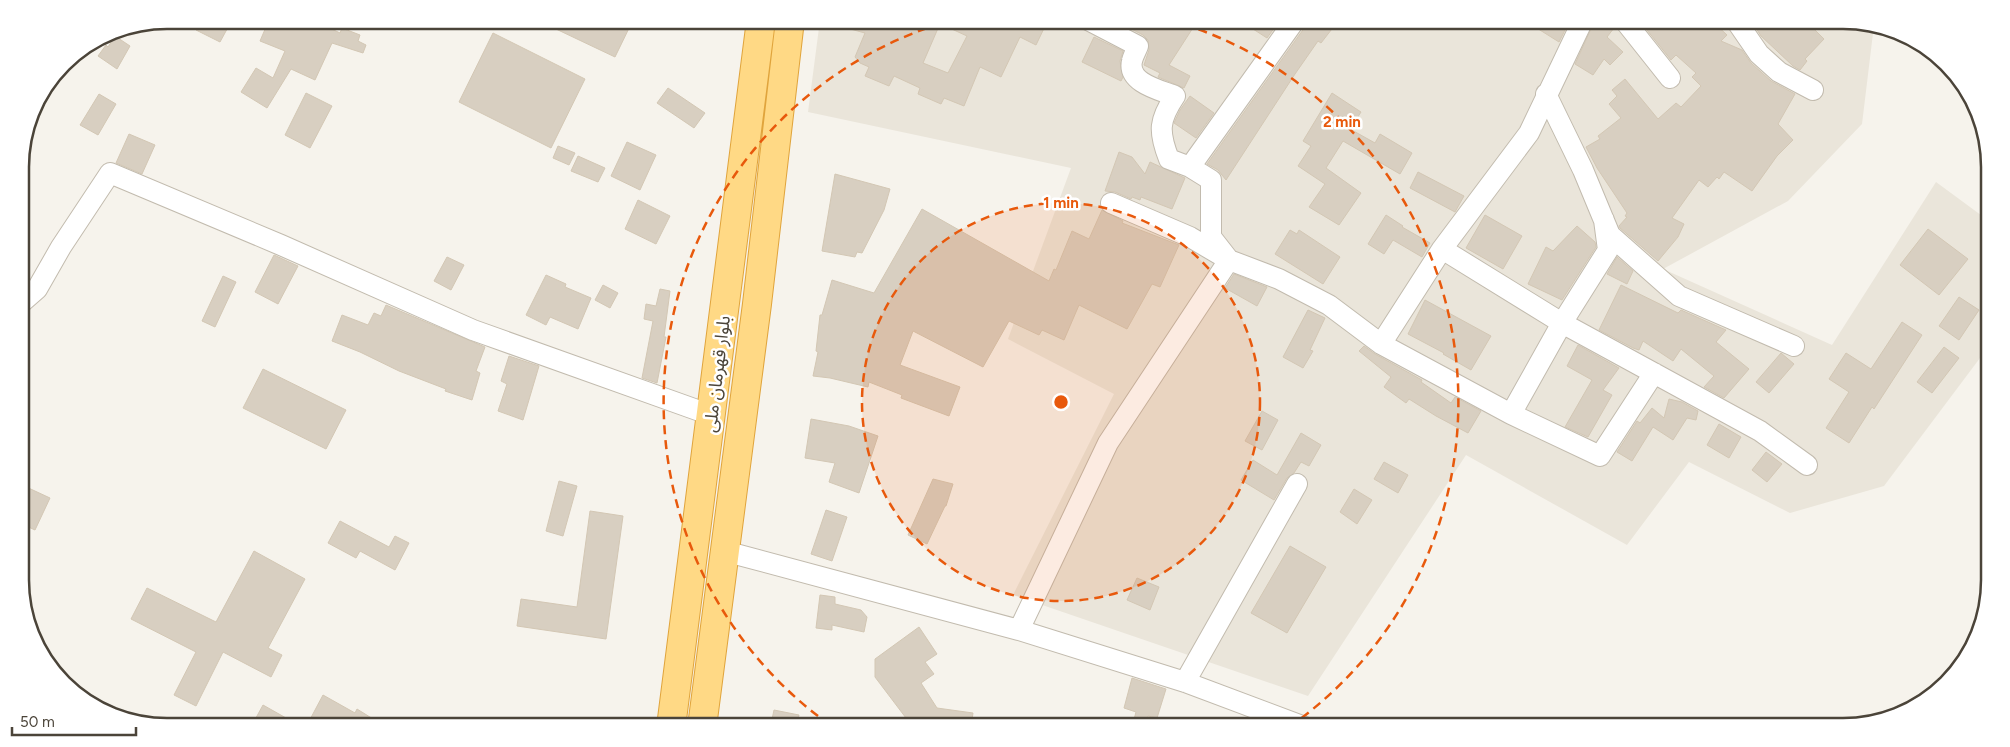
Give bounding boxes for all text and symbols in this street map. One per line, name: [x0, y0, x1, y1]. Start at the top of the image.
text: 2 min: [1323, 113, 1361, 131]
text: 1 min: [1043, 194, 1079, 212]
street label: بلوار قهرمان ملی: [699, 314, 735, 434]
centre of rings: [1052, 393, 1070, 411]
scale bar: [12, 704, 136, 736]
text: 50 m: [20, 713, 55, 731]

